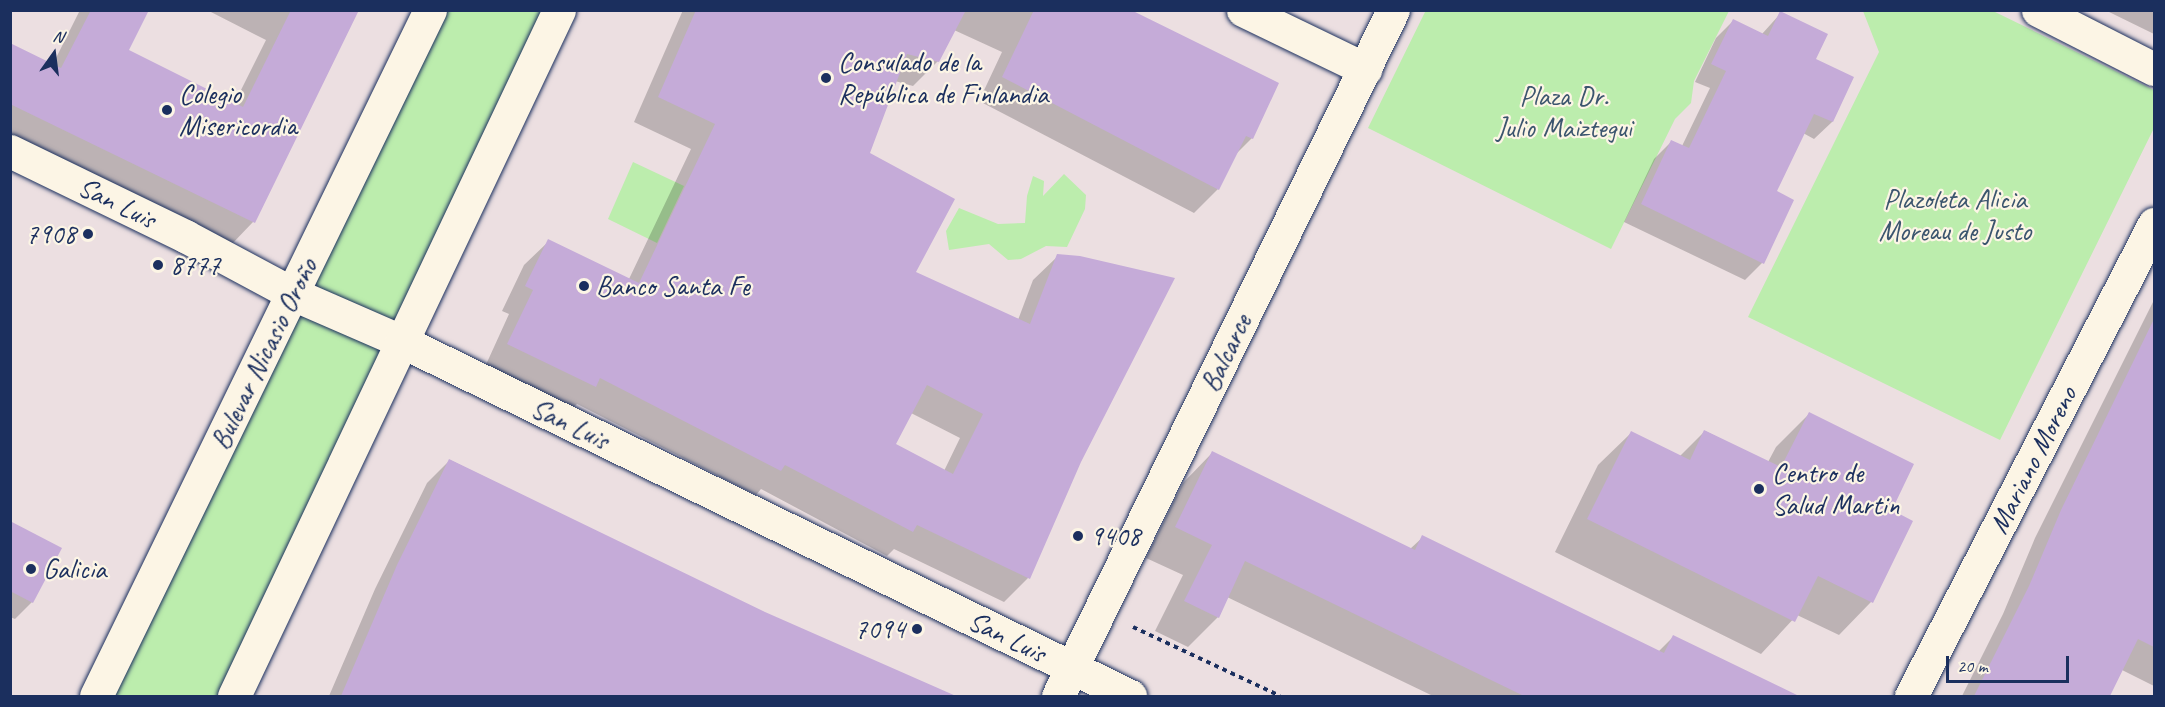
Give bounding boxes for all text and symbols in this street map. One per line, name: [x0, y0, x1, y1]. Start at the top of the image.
north arrow: [24, 24, 84, 84]
text: N: [51, 26, 66, 47]
place label: Consulado de la República de Finlandia: [838, 45, 1048, 111]
marker: Consulado de la República de Finlandia: [819, 71, 833, 85]
place label: Colegio Misericordia: [179, 77, 297, 143]
park label: Plaza Dr. Julio Maiztegui: [1496, 79, 1632, 145]
marker: Colegio Misericordia: [160, 103, 174, 117]
street label: San Luis: [73, 170, 161, 236]
park label: Plazoleta Alicia Moreau de Justo: [1879, 182, 2031, 248]
place label: 7908: [26, 217, 76, 251]
marker: 7908: [81, 227, 95, 241]
place label: 8777: [170, 248, 220, 282]
street label: Bulevar Nicasio Oroño: [203, 253, 325, 455]
marker: 8777: [151, 258, 165, 272]
place label: Banco Santa Fe: [596, 269, 749, 303]
marker: Banco Santa Fe: [577, 279, 591, 293]
street label: Balcarce: [1193, 309, 1259, 397]
street label: Mariano Moreno: [1982, 381, 2084, 539]
street label: San Luis: [526, 391, 614, 457]
place label: Centro de Salud Martin: [1772, 456, 1900, 522]
marker: Centro de Salud Martin: [1750, 480, 1768, 498]
place label: 9408: [1090, 519, 1140, 553]
marker: 9408: [1071, 529, 1085, 543]
place label: Galicia: [43, 552, 106, 586]
marker: Galicia: [24, 562, 38, 576]
street label: San Luis: [963, 604, 1051, 670]
place label: 7094: [855, 612, 905, 646]
marker: 7094: [910, 622, 924, 636]
scale bar: [1949, 644, 2072, 682]
text: 20 m: [1957, 655, 1988, 677]

